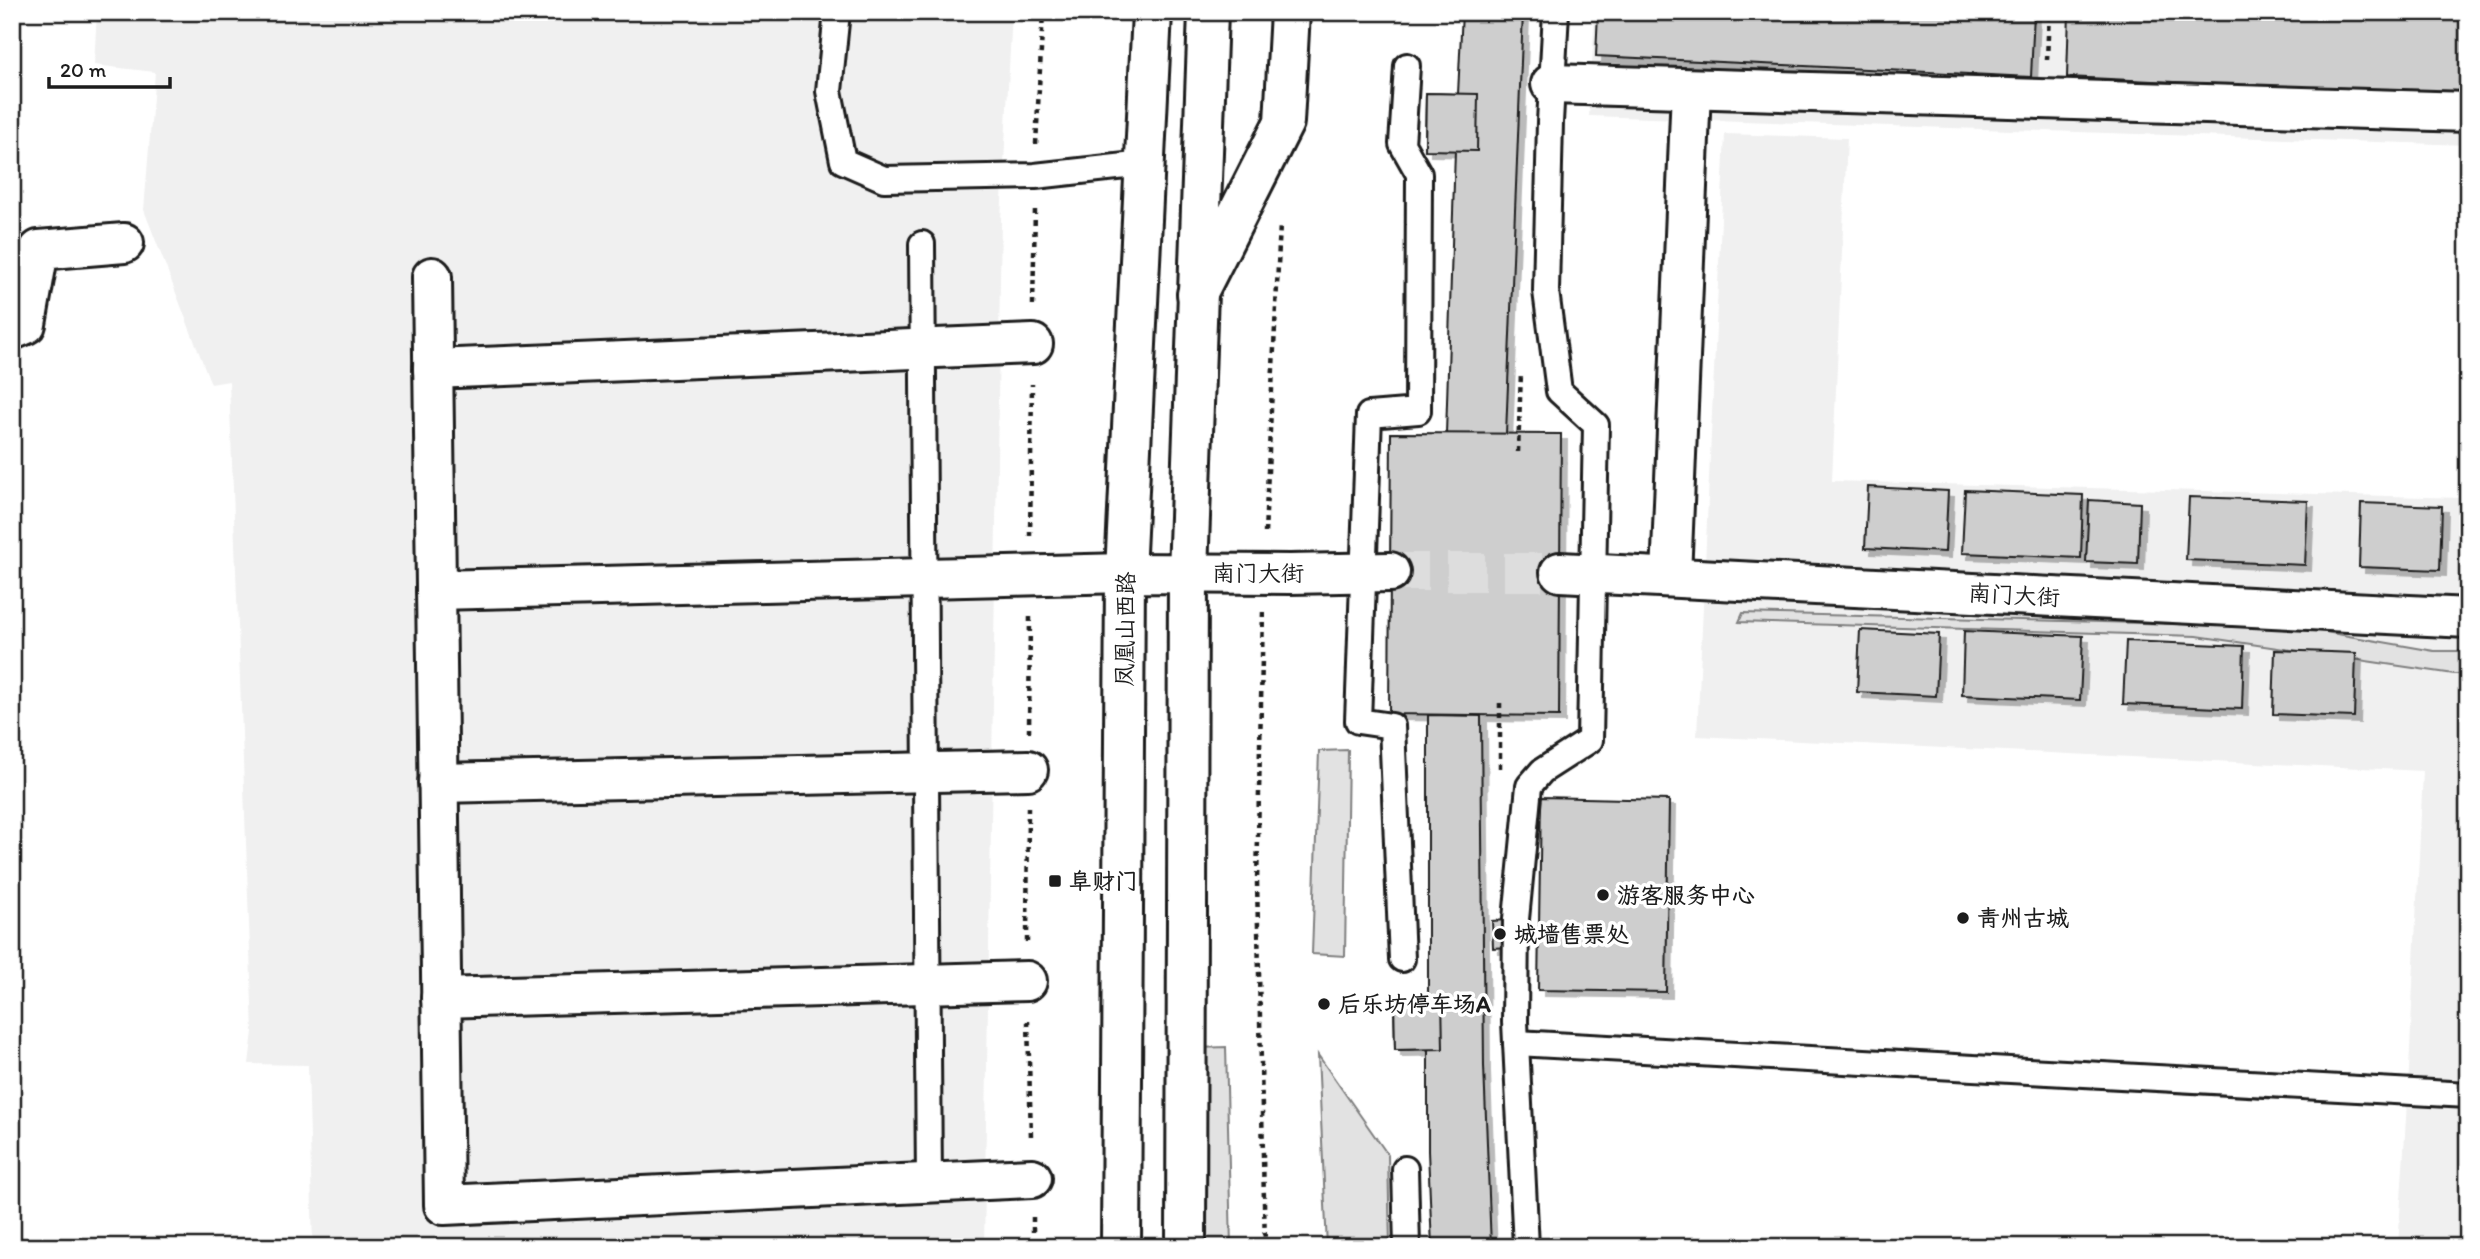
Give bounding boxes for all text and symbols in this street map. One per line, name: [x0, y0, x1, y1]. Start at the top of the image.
scale bar: [49, 46, 170, 90]
text: 20 m: [60, 57, 107, 82]
street label: 南门大街: [1212, 559, 1304, 587]
street label: 凤凰山西路: [1110, 571, 1140, 687]
street label: 南门大街: [1967, 579, 2061, 611]
place label: 阜财门: [1069, 867, 1138, 895]
marker: 阜财门: [1047, 873, 1063, 889]
place label: 游客服务中心: [1617, 881, 1755, 909]
marker: 游客服务中心: [1595, 887, 1611, 903]
place label: 青州古城: [1977, 904, 2069, 932]
marker: 青州古城: [1955, 910, 1971, 926]
place label: 城墙售票处: [1514, 920, 1629, 948]
marker: 城墙售票处: [1492, 926, 1508, 942]
place label: 后乐坊停车场A: [1338, 990, 1491, 1018]
marker: 后乐坊停车场A: [1316, 996, 1332, 1012]

